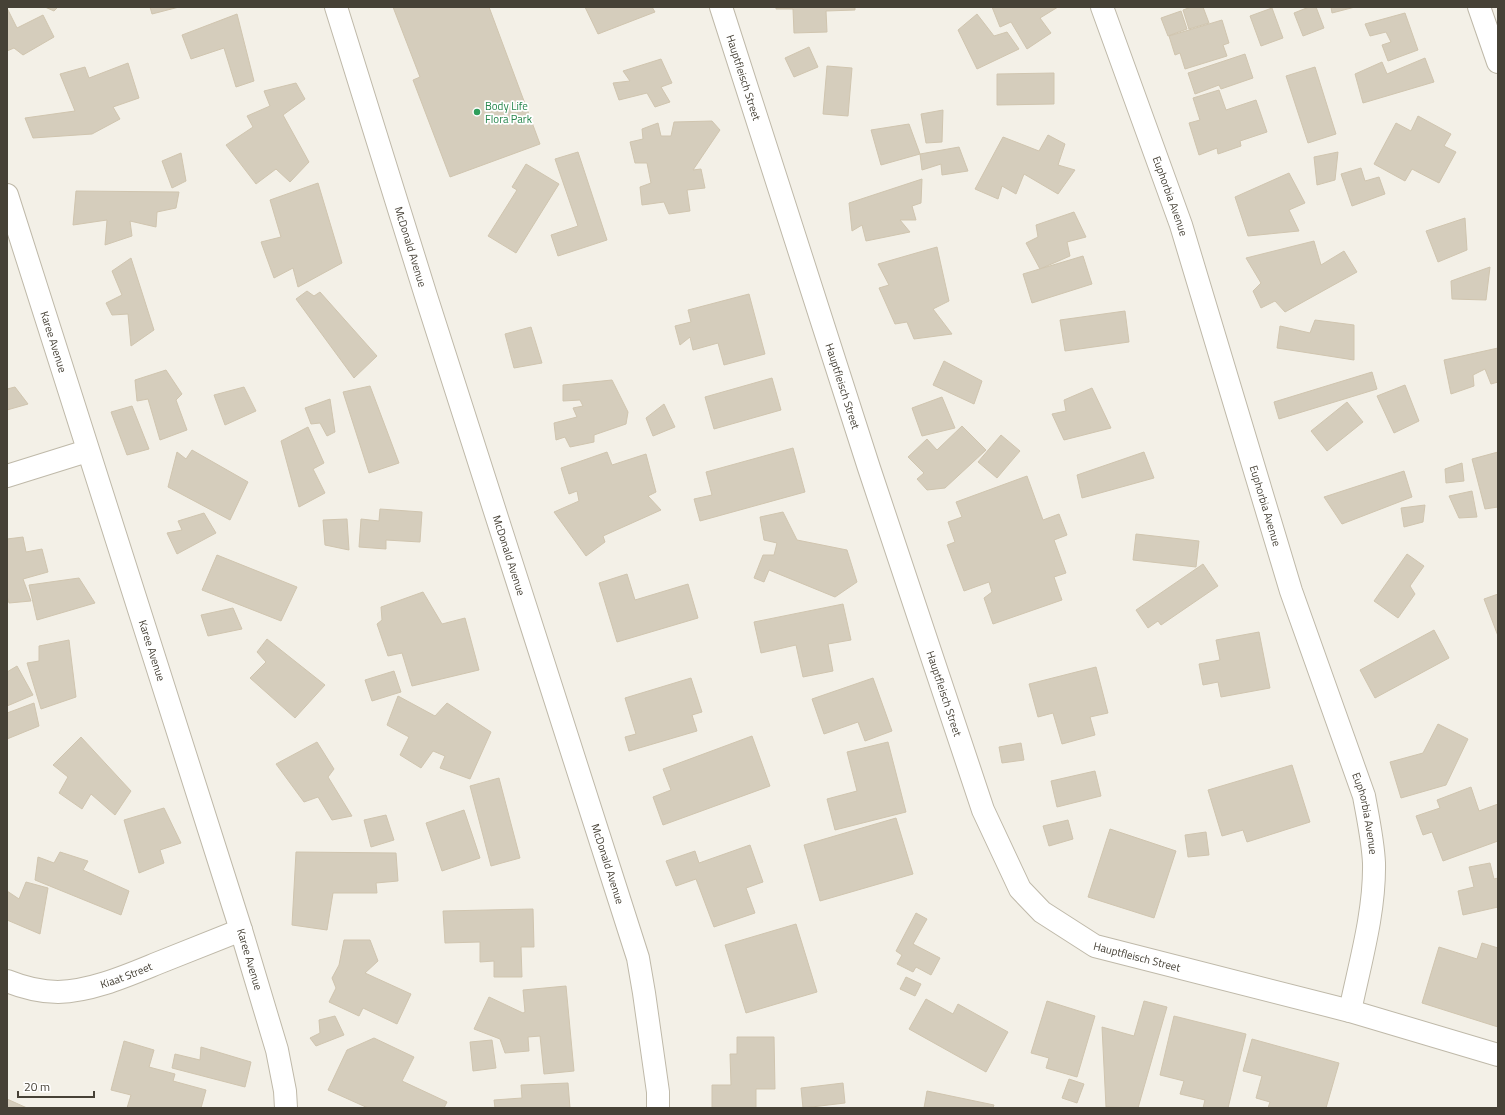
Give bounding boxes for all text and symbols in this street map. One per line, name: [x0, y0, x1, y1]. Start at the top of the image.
street label: Hauptfleisch Street: [722, 32, 765, 123]
place label: Body Life Flora Park: [485, 98, 533, 127]
marker: Body Life Flora Park: [472, 107, 482, 117]
street label: Euphorbia Avenue: [1149, 154, 1192, 238]
street label: McDonald Avenue: [391, 204, 431, 289]
street label: Karee Avenue: [36, 309, 71, 375]
street label: Hauptfleisch Street: [821, 341, 864, 431]
street label: Euphorbia Avenue: [1246, 463, 1285, 549]
street label: McDonald Avenue: [489, 513, 530, 598]
street label: Karee Avenue: [135, 618, 169, 684]
street label: Hauptfleisch Street: [922, 649, 966, 739]
street label: Euphorbia Avenue: [1348, 770, 1381, 856]
street label: McDonald Avenue: [587, 822, 628, 907]
street label: Karee Avenue: [233, 927, 267, 992]
street label: Hauptfleisch Street: [1092, 938, 1182, 976]
street label: Kiaat Street: [98, 958, 155, 992]
scale bar: [18, 1073, 94, 1099]
text: 20 m: [24, 1077, 50, 1096]

